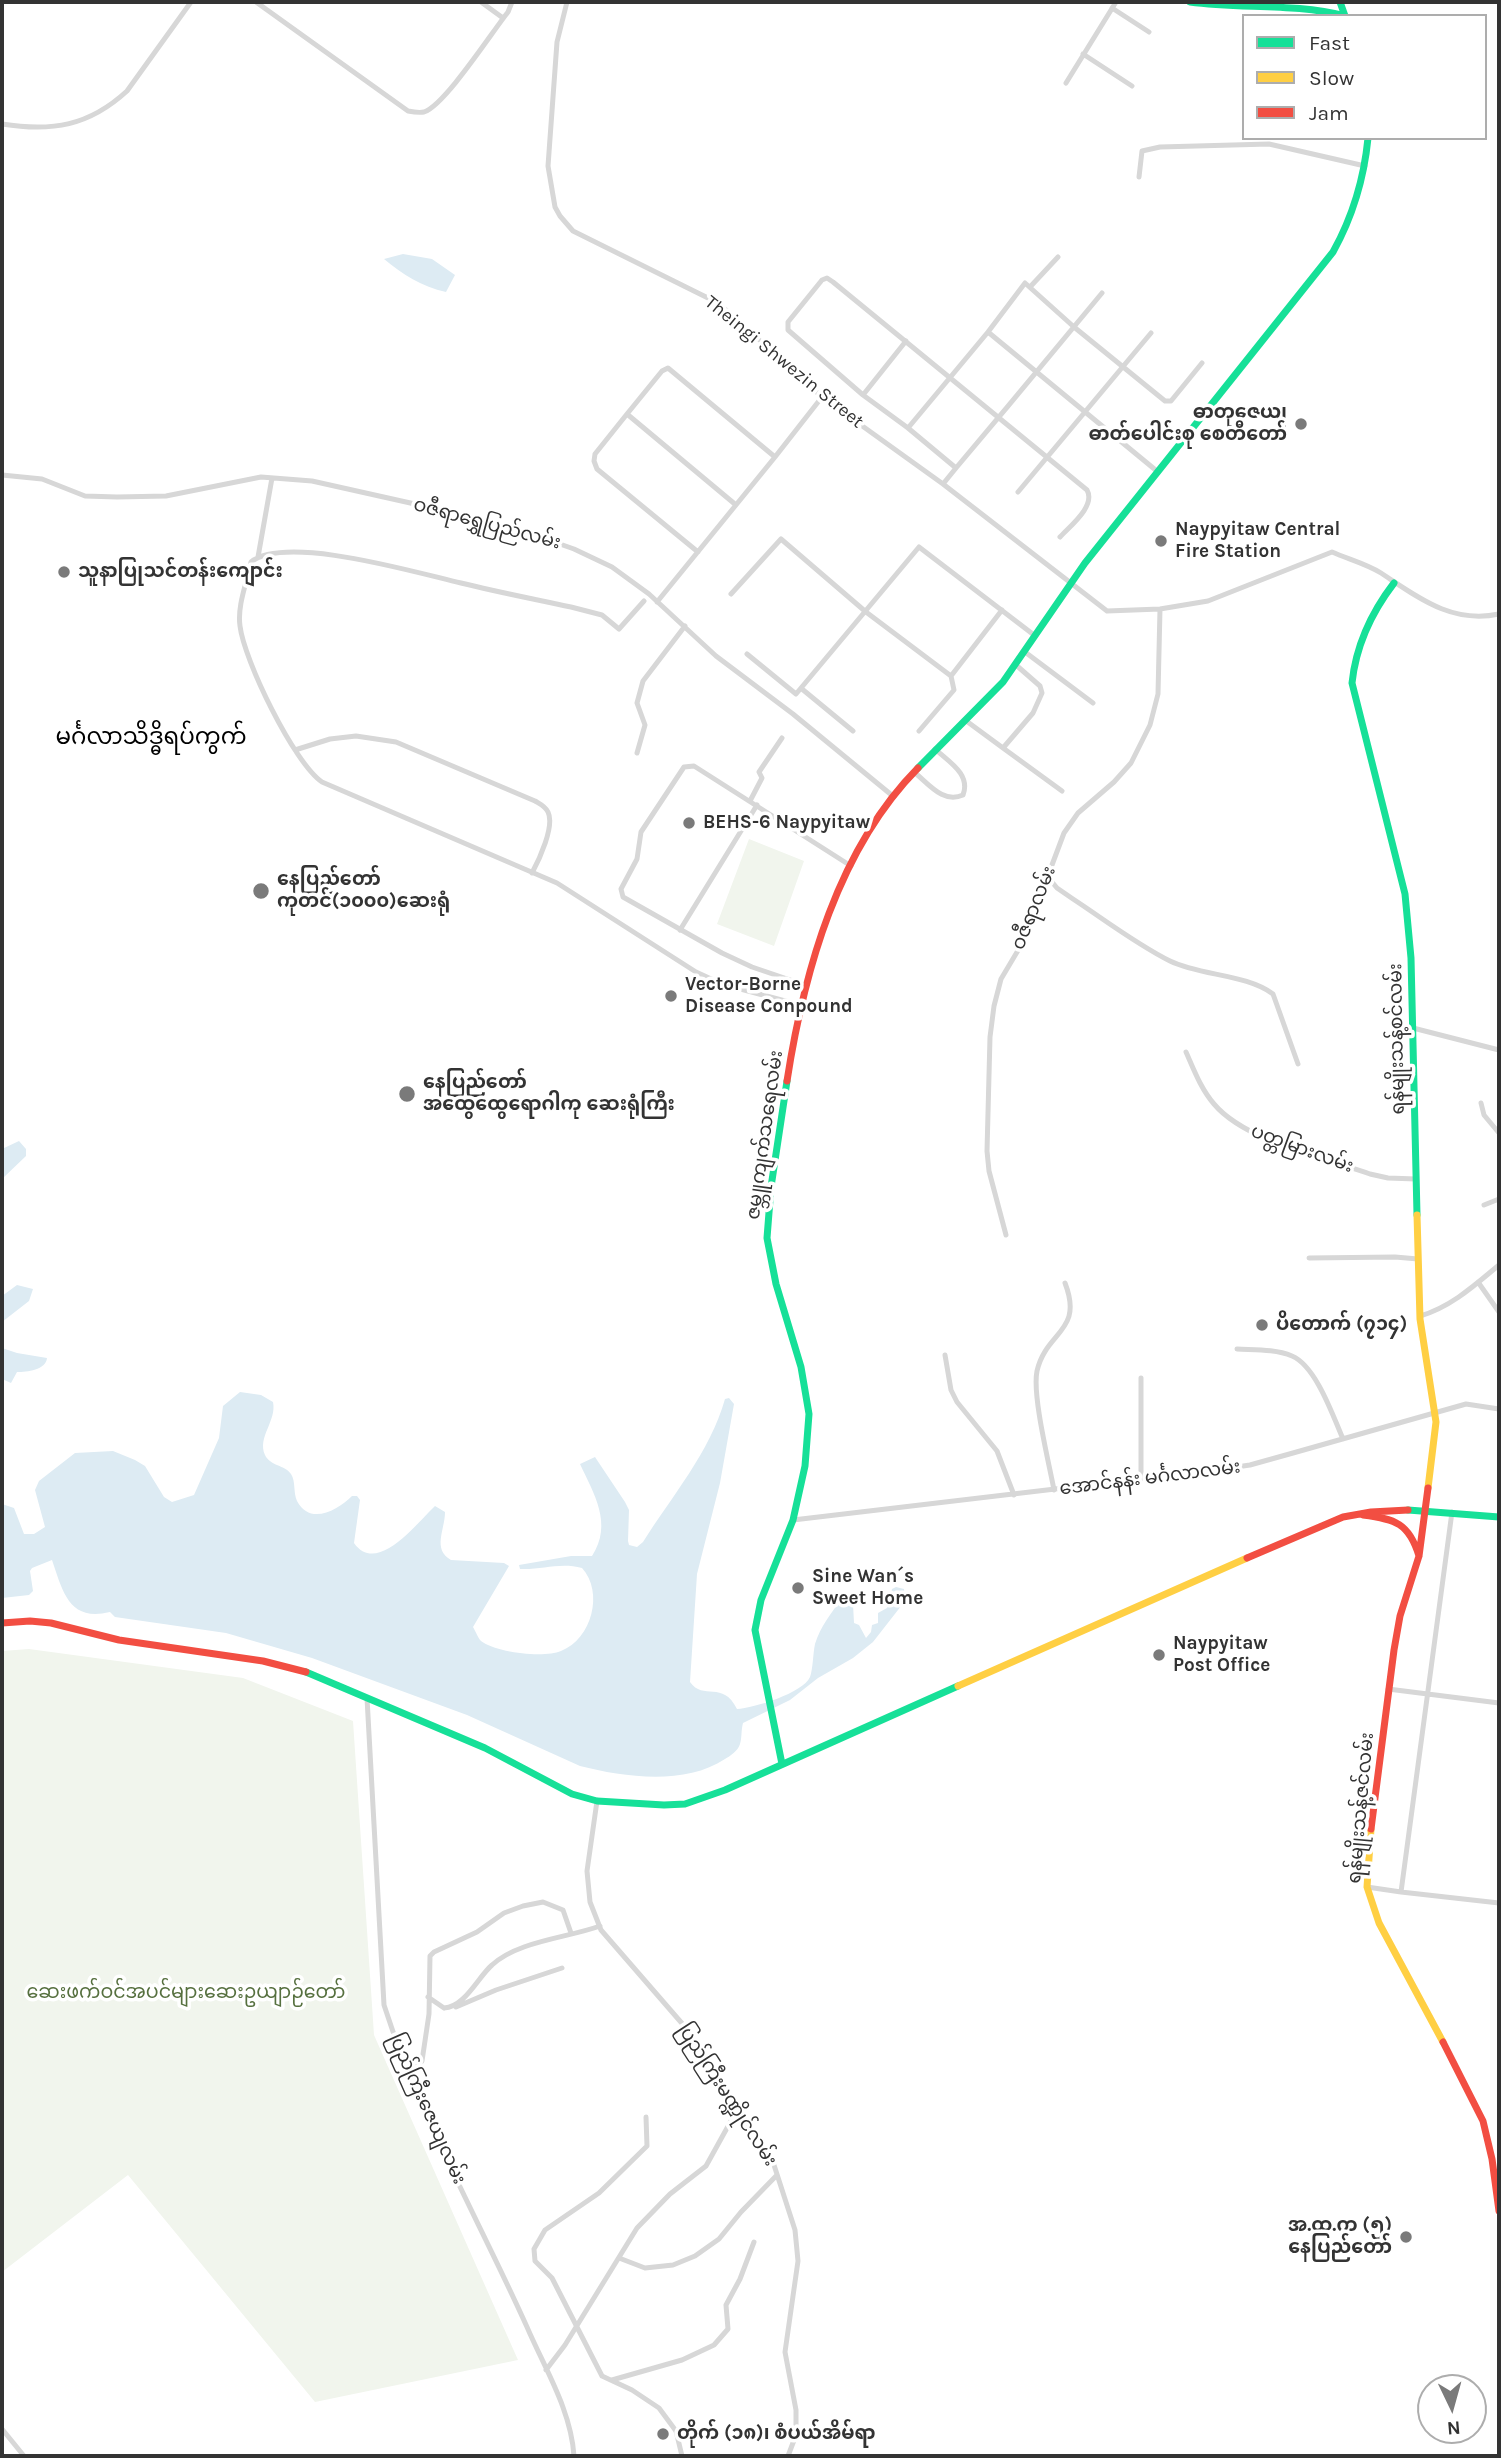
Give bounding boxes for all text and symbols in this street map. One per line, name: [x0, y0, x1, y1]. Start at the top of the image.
legend: [1242, 14, 1487, 140]
text: Fast: [1309, 31, 1350, 55]
text: Slow: [1309, 66, 1354, 90]
text: Jam: [1309, 101, 1349, 125]
street label: Theingi Shwezin Street: [700, 291, 868, 433]
place label: ဓာတုဇေယျ ဓာတ်ပေါင်းစု စေတီတော်: [1089, 402, 1287, 446]
marker: ဓာတုဇေယျ ဓာတ်ပေါင်းစု စေတီတော်: [1293, 416, 1309, 432]
street label: ဝဇီရာရွှေပြည်လမ်း: [411, 493, 563, 555]
place label: Naypyitaw Central Fire Station: [1175, 519, 1340, 563]
marker: Naypyitaw Central Fire Station: [1153, 533, 1169, 549]
place label: သူနာပြုသင်တန်းကျောင်း: [78, 561, 283, 583]
marker: သူနာပြုသင်တန်းကျောင်း: [56, 564, 72, 580]
district label: မင်္ဂလာသိဒ္ဓိရပ်ကွက်: [55, 723, 247, 751]
place label: BEHS-6 Naypyitaw: [703, 812, 870, 834]
marker: BEHS-6 Naypyitaw: [681, 815, 697, 831]
street label: ဝဇီရာလမ်း: [1007, 863, 1061, 953]
place label: နေပြည်တော် ကုတင်(၁၀၀၀)ဆေးရုံ: [277, 869, 450, 913]
marker: နေပြည်တော် ကုတင်(၁၀၀၀)ဆေးရုံ: [251, 881, 271, 901]
street label: ရန်မျိုးသန့်စင်လမ်း: [1384, 963, 1410, 1115]
place label: Vector-Borne Disease Conpound: [685, 974, 853, 1018]
marker: Vector-Borne Disease Conpound: [663, 988, 679, 1004]
street label: ဇမ္ဘူကျက်သရေလမ်း: [742, 1049, 788, 1221]
place label: နေပြည်တော် အထွေထွေရောဂါကု ဆေးရုံကြီး: [423, 1072, 675, 1116]
marker: နေပြည်တော် အထွေထွေရောဂါကု ဆေးရုံကြီး: [397, 1084, 417, 1104]
street label: ပတ္တမြားလမ်း: [1248, 1120, 1356, 1178]
place label: ပိတောက် (၇၁၄): [1276, 1314, 1407, 1336]
marker: ပိတောက် (၇၁၄): [1254, 1317, 1270, 1333]
street label: အောင်နန်း မင်္ဂလာလမ်း: [1058, 1456, 1242, 1500]
place label: Sine Wan´s Sweet Home: [812, 1566, 923, 1610]
marker: Sine Wan´s Sweet Home: [790, 1580, 806, 1596]
place label: Naypyitaw Post Office: [1173, 1633, 1270, 1677]
marker: Naypyitaw Post Office: [1151, 1647, 1167, 1663]
street label: ရန်မျိုးသန့်ဇင်လမ်း: [1343, 1732, 1379, 1884]
park label: ဆေးဖက်ဝင်အပင်များဆေးဥယျာဉ်တော်: [26, 1982, 346, 2004]
street label: ပြည်ကြီးမဏ္ဍိုင်လမ်း: [672, 2019, 782, 2171]
street label: ပြည်ကြီးဇေယျလမ်း: [384, 2030, 470, 2188]
place label: အ.ထ.က (၅) နေပြည်တော်: [1288, 2215, 1392, 2259]
marker: အ.ထ.က (၅) နေပြည်တော်: [1398, 2229, 1414, 2245]
north arrow: [1417, 2374, 1487, 2444]
text: N: [1446, 2416, 1461, 2439]
place label: တိုက် (၁၈)၊ စံပယ်အိမ်ရာ: [677, 2423, 875, 2445]
marker: တိုက် (၁၈)၊ စံပယ်အိမ်ရာ: [655, 2426, 671, 2442]

